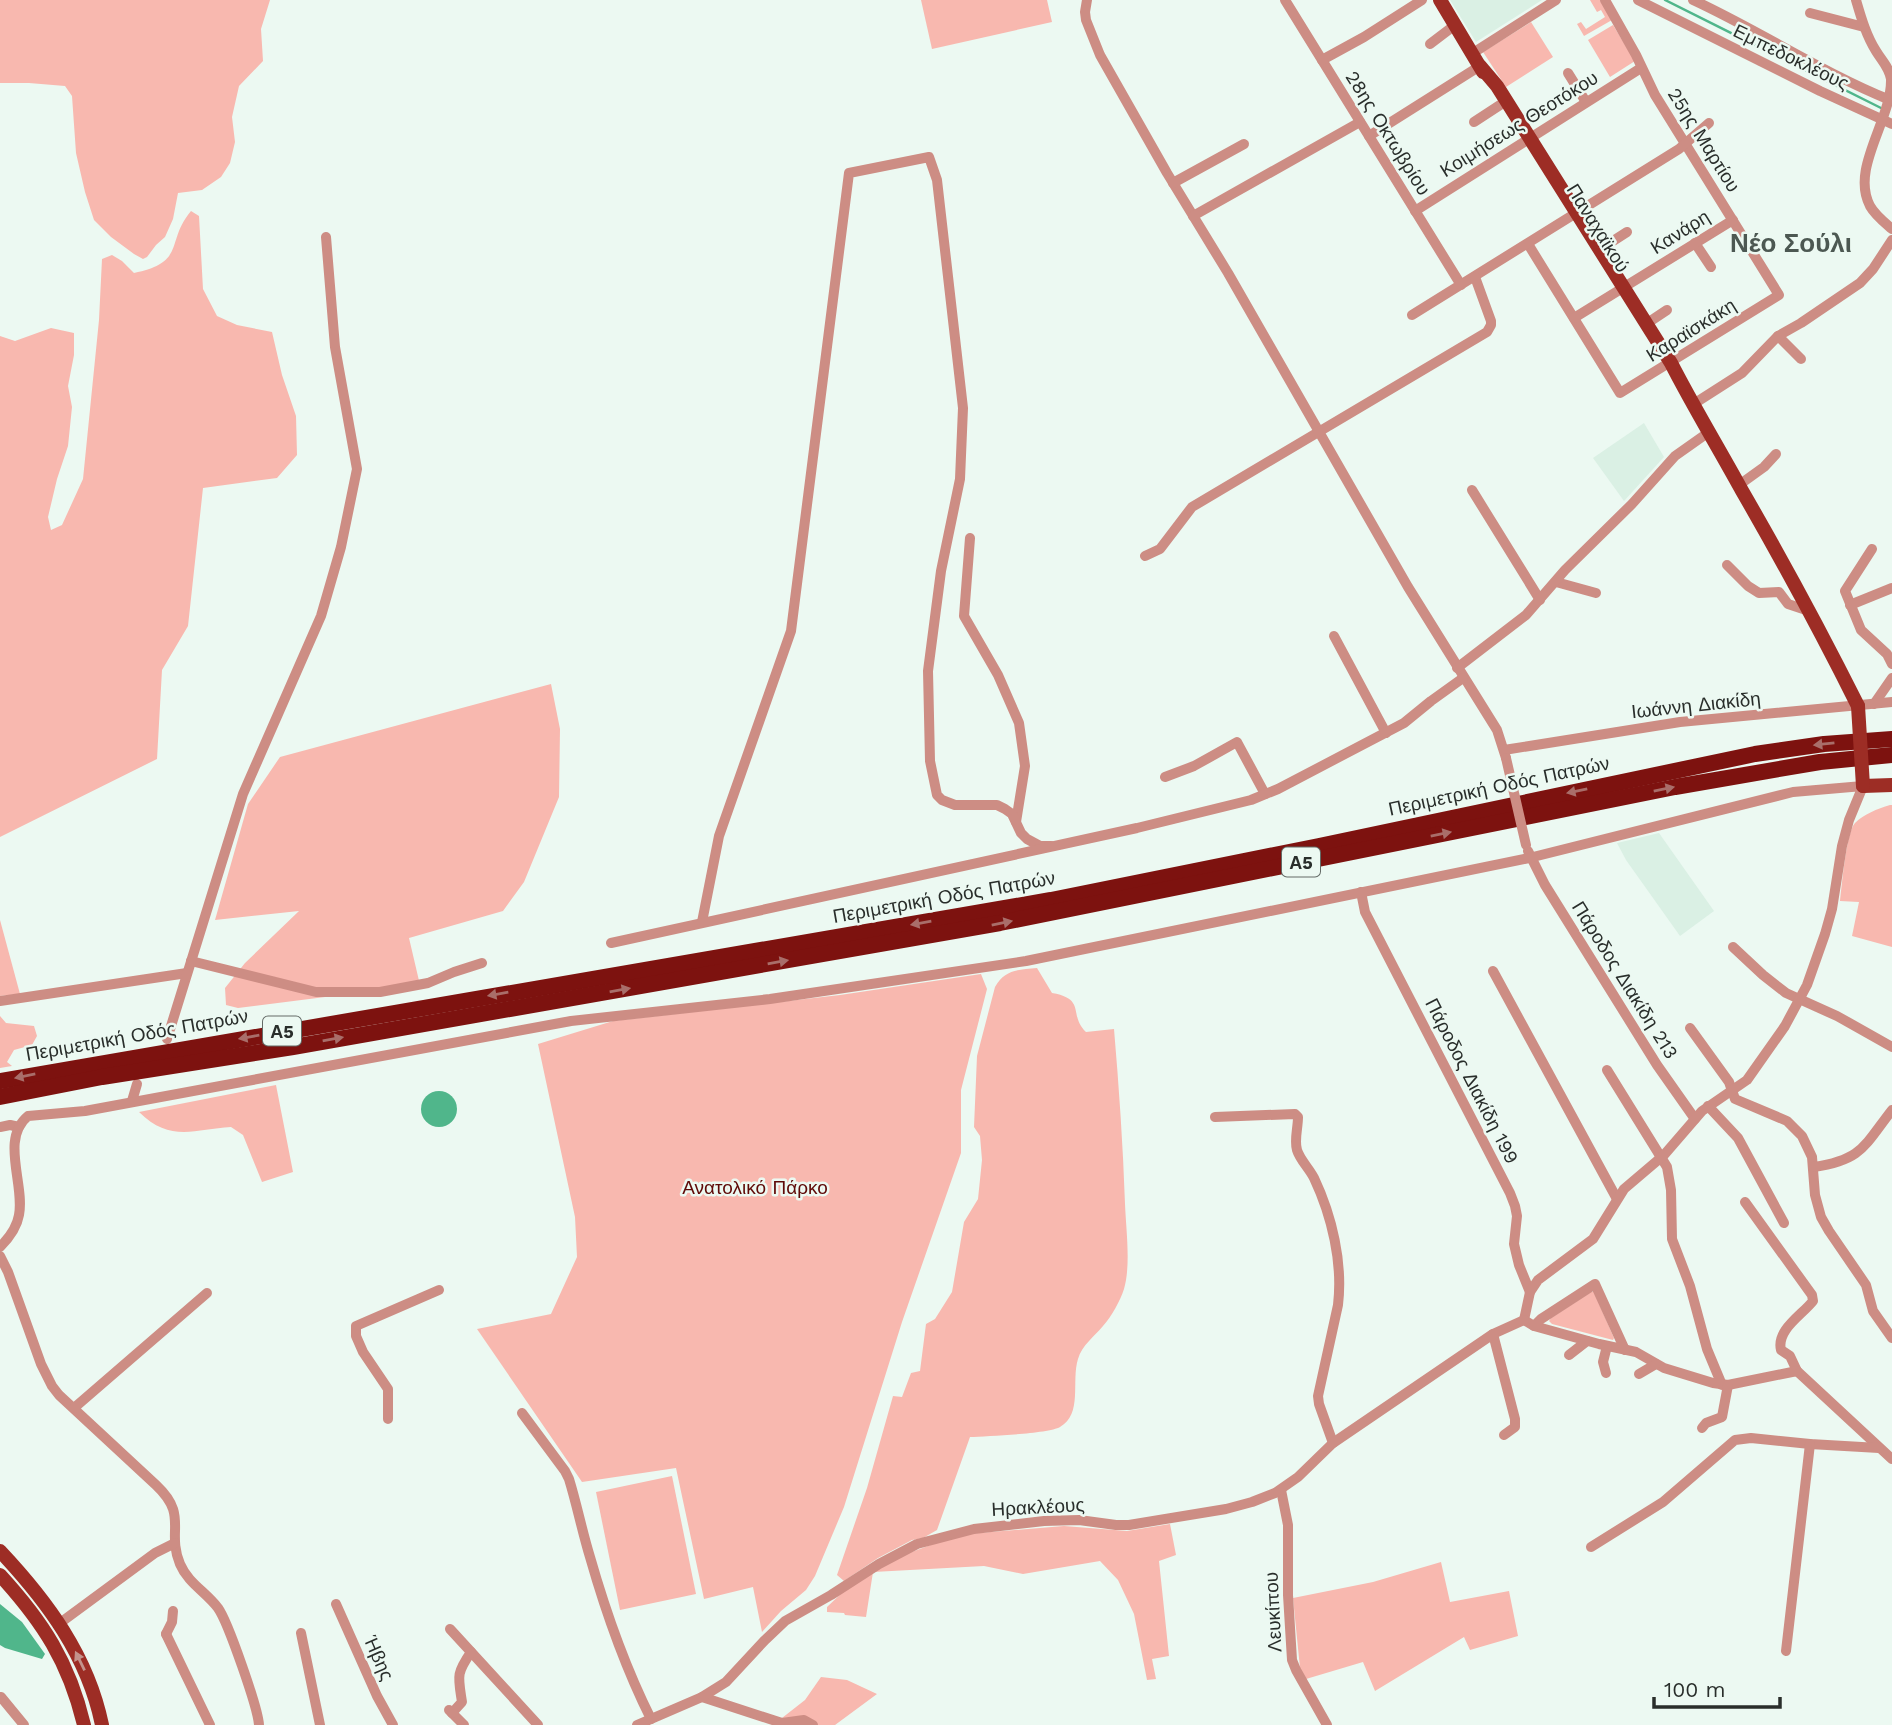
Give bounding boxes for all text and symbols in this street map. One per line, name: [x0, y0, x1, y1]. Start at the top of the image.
street label: Εμπεδοκλέους: [1729, 19, 1853, 95]
street label: Κοιμήσεως Θεοτόκου: [1436, 66, 1602, 182]
street label: 28ης Οκτωβρίου: [1341, 67, 1435, 199]
street label: 25ης Μαρτίου: [1663, 84, 1745, 196]
street label: Παναχαϊκού: [1562, 179, 1634, 277]
street label: Κανάρη: [1646, 205, 1714, 259]
district label: Νέο Σούλι: [1730, 228, 1852, 258]
street label: Καραϊσκάκη: [1642, 293, 1740, 367]
street label: Ιωάννη Διακίδη: [1630, 687, 1762, 723]
one-way arrow: [1813, 739, 1835, 750]
street label: Περιμετρική Οδός Πατρών: [1386, 751, 1612, 821]
one-way arrow: [1653, 783, 1675, 794]
one-way arrow: [1566, 786, 1588, 797]
one-way arrow: [1430, 828, 1452, 839]
road number: Α5: [1282, 848, 1320, 876]
street label: Περιμετρική Οδός Πατρών: [831, 866, 1057, 928]
street label: Πάροδος Διακίδη 213: [1567, 897, 1683, 1063]
one-way arrow: [991, 917, 1013, 928]
one-way arrow: [910, 918, 932, 929]
one-way arrow: [767, 956, 789, 967]
one-way arrow: [609, 984, 631, 995]
one-way arrow: [487, 989, 509, 1000]
street label: Πάροδος Διακίδη 199: [1420, 994, 1524, 1168]
street label: Περιμετρική Οδός Πατρών: [24, 1004, 250, 1066]
road number: Α5: [263, 1016, 301, 1046]
one-way arrow: [238, 1032, 260, 1043]
one-way arrow: [322, 1034, 344, 1045]
one-way arrow: [14, 1071, 36, 1082]
park label: Ανατολικό Πάρκο: [682, 1176, 828, 1199]
street label: Ηρακλέους: [991, 1493, 1085, 1521]
street label: Λευκίπου: [1259, 1571, 1287, 1653]
street label: Ήβης: [359, 1631, 399, 1684]
one-way arrow: [74, 1651, 86, 1671]
scale bar: [1654, 1666, 1780, 1710]
text: 100 m: [1664, 1677, 1726, 1702]

